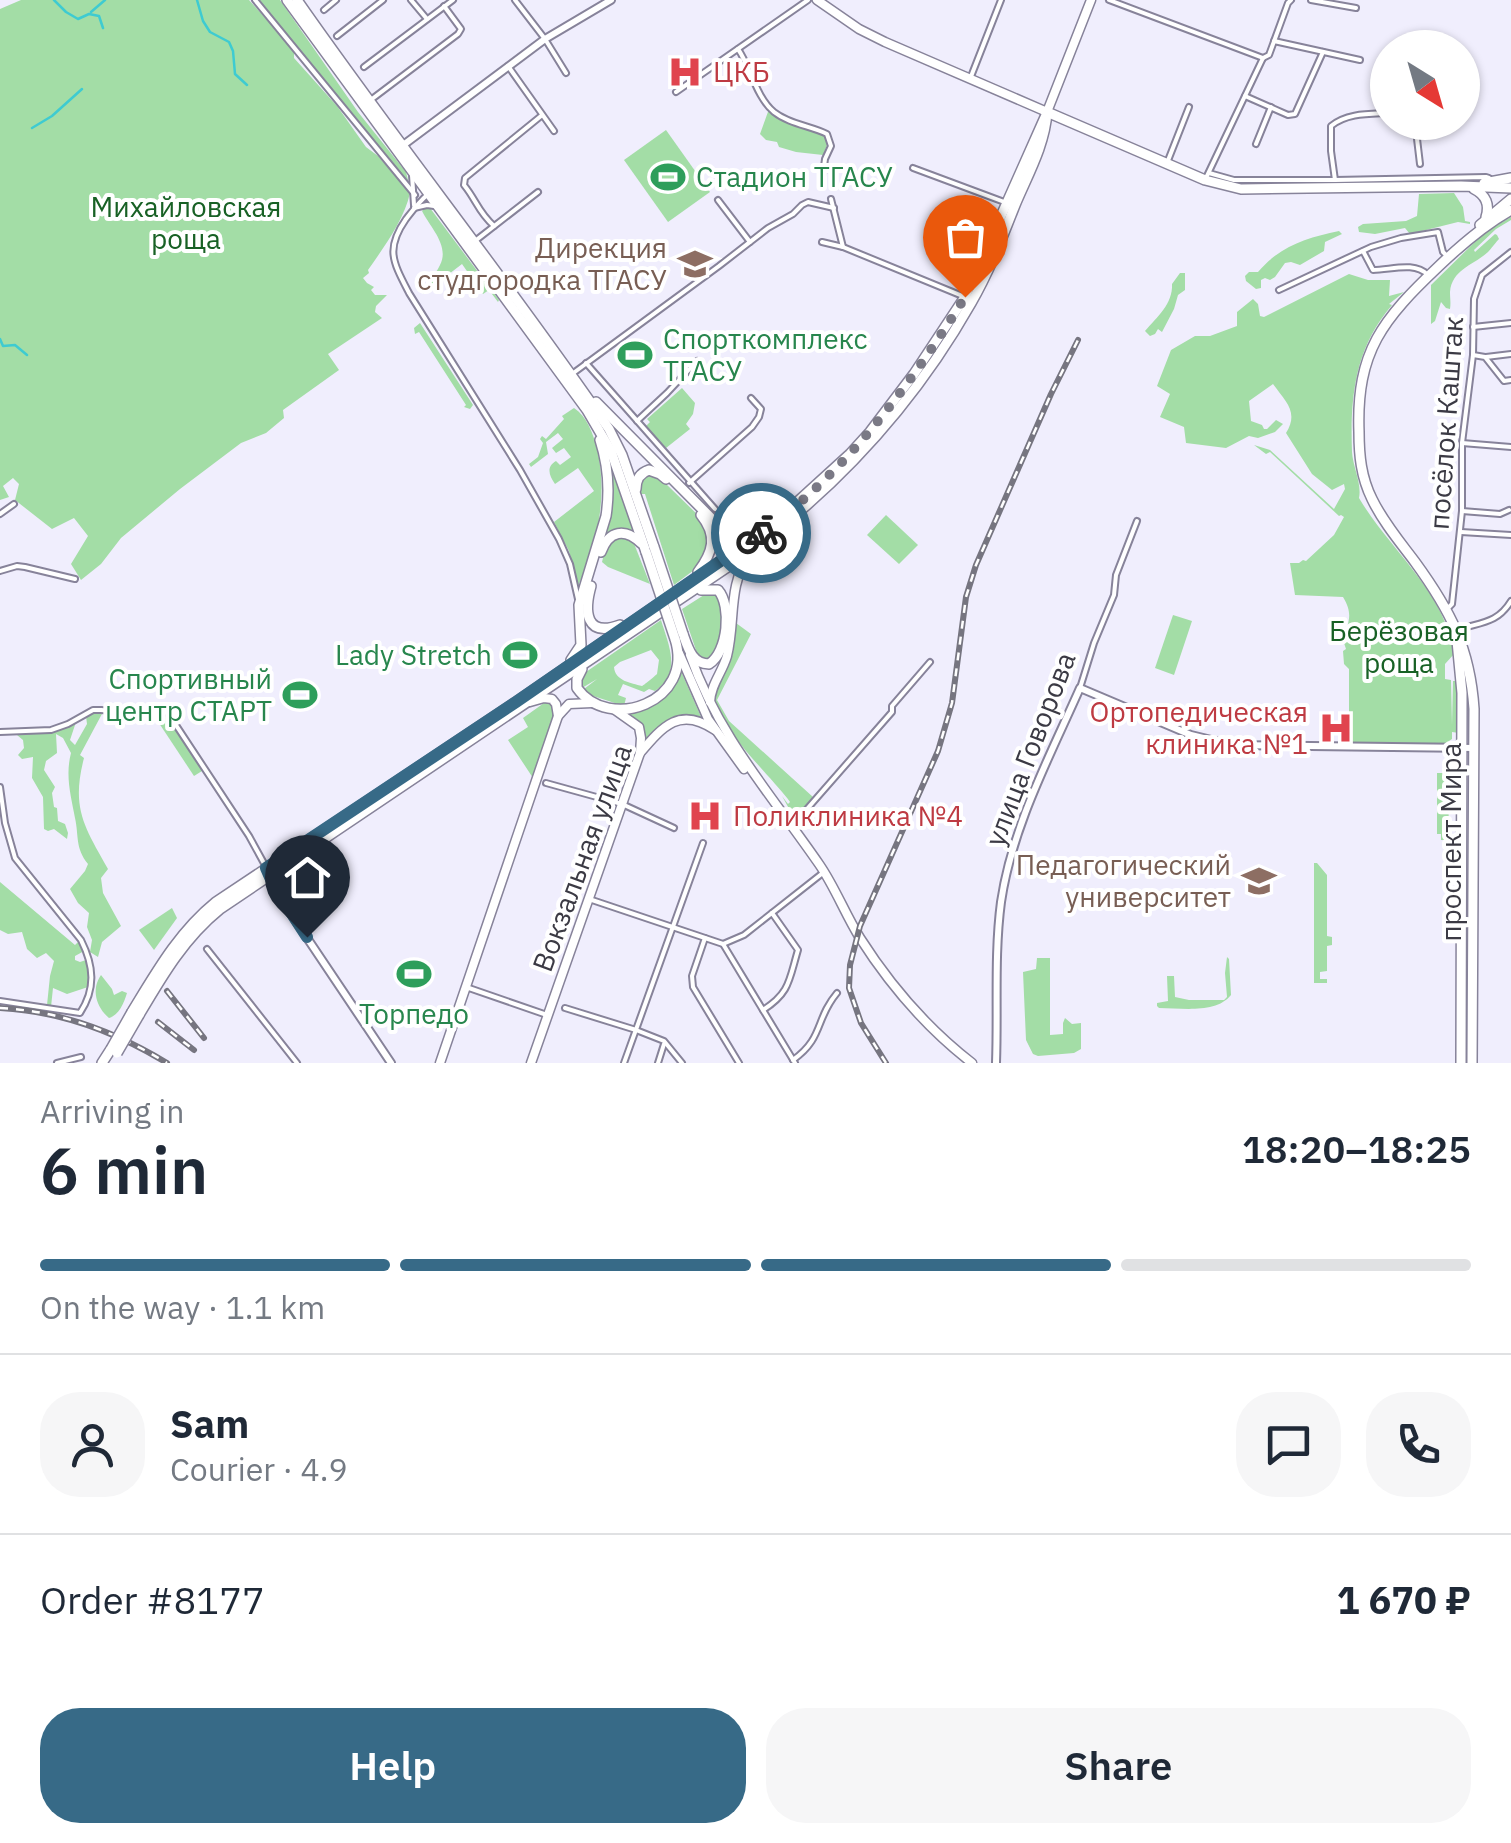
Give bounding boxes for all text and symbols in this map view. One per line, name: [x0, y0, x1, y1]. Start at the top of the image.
north arrow: [1370, 30, 1480, 140]
map controls: [1370, 30, 1480, 140]
hospital icon: ЦКБ: [666, 53, 704, 91]
place label: ЦКБ: [713, 53, 770, 90]
sports icon: Стадион ТГАСУ: [649, 158, 687, 196]
place label: Стадион ТГАСУ: [696, 158, 893, 195]
park label: Михайловская роща: [91, 188, 282, 257]
pin: [923, 195, 1008, 298]
icon: bag: [938, 210, 993, 265]
place label: Дирекция студгородка ТГАСУ: [417, 229, 667, 298]
school or university icon: Дирекция студгородка ТГАСУ: [676, 245, 714, 283]
street label: посёлок Каштак: [1420, 315, 1471, 531]
place label: Спорткомплекс ТГАСУ: [663, 320, 868, 389]
sports icon: Спорткомплекс ТГАСУ: [616, 336, 654, 374]
courier: [711, 483, 811, 583]
icon: bike: [734, 506, 789, 561]
park label: Берёзовая роща: [1329, 612, 1469, 681]
place label: Lady Stretch: [335, 636, 492, 673]
sports icon: Lady Stretch: [501, 636, 539, 674]
street label: улица Говорова: [976, 647, 1083, 851]
place label: Спортивный центр СТАРТ: [105, 660, 272, 729]
sports icon: Спортивный центр СТАРТ: [281, 676, 319, 714]
place label: Ортопедическая клиника №1: [1090, 693, 1308, 762]
hospital icon: Ортопедическая клиника №1: [1317, 709, 1355, 747]
street label: Вокзальная улица: [523, 739, 640, 977]
street label: проспект Мира: [1432, 742, 1469, 942]
hospital icon: Поликлиника №4: [686, 797, 724, 835]
place label: Поликлиника №4: [733, 797, 963, 834]
pin: [265, 835, 350, 938]
place label: Педагогический университет: [1016, 846, 1231, 915]
icon: home: [280, 850, 335, 905]
school or university icon: Педагогический университет: [1240, 862, 1278, 900]
sports icon: Торпедо: [395, 955, 433, 993]
place label: Торпедо: [359, 995, 469, 1032]
text: Arriving in: [40, 1090, 185, 1132]
text: 18:20–18:25: [1242, 1124, 1471, 1173]
text: 6 min: [40, 1127, 208, 1212]
text: On the way · 1.1 km: [40, 1286, 325, 1328]
button: person: [40, 1392, 145, 1497]
button: chat: [1236, 1392, 1341, 1497]
button: phone: [1366, 1392, 1471, 1497]
text: Sam: [170, 1399, 249, 1448]
text: Courier · 4.9: [170, 1448, 348, 1490]
text: Order #8177: [40, 1575, 265, 1624]
text: 1 670 ₽: [1337, 1575, 1471, 1624]
button: Help: [40, 1708, 746, 1823]
button: Share: [766, 1708, 1471, 1823]

